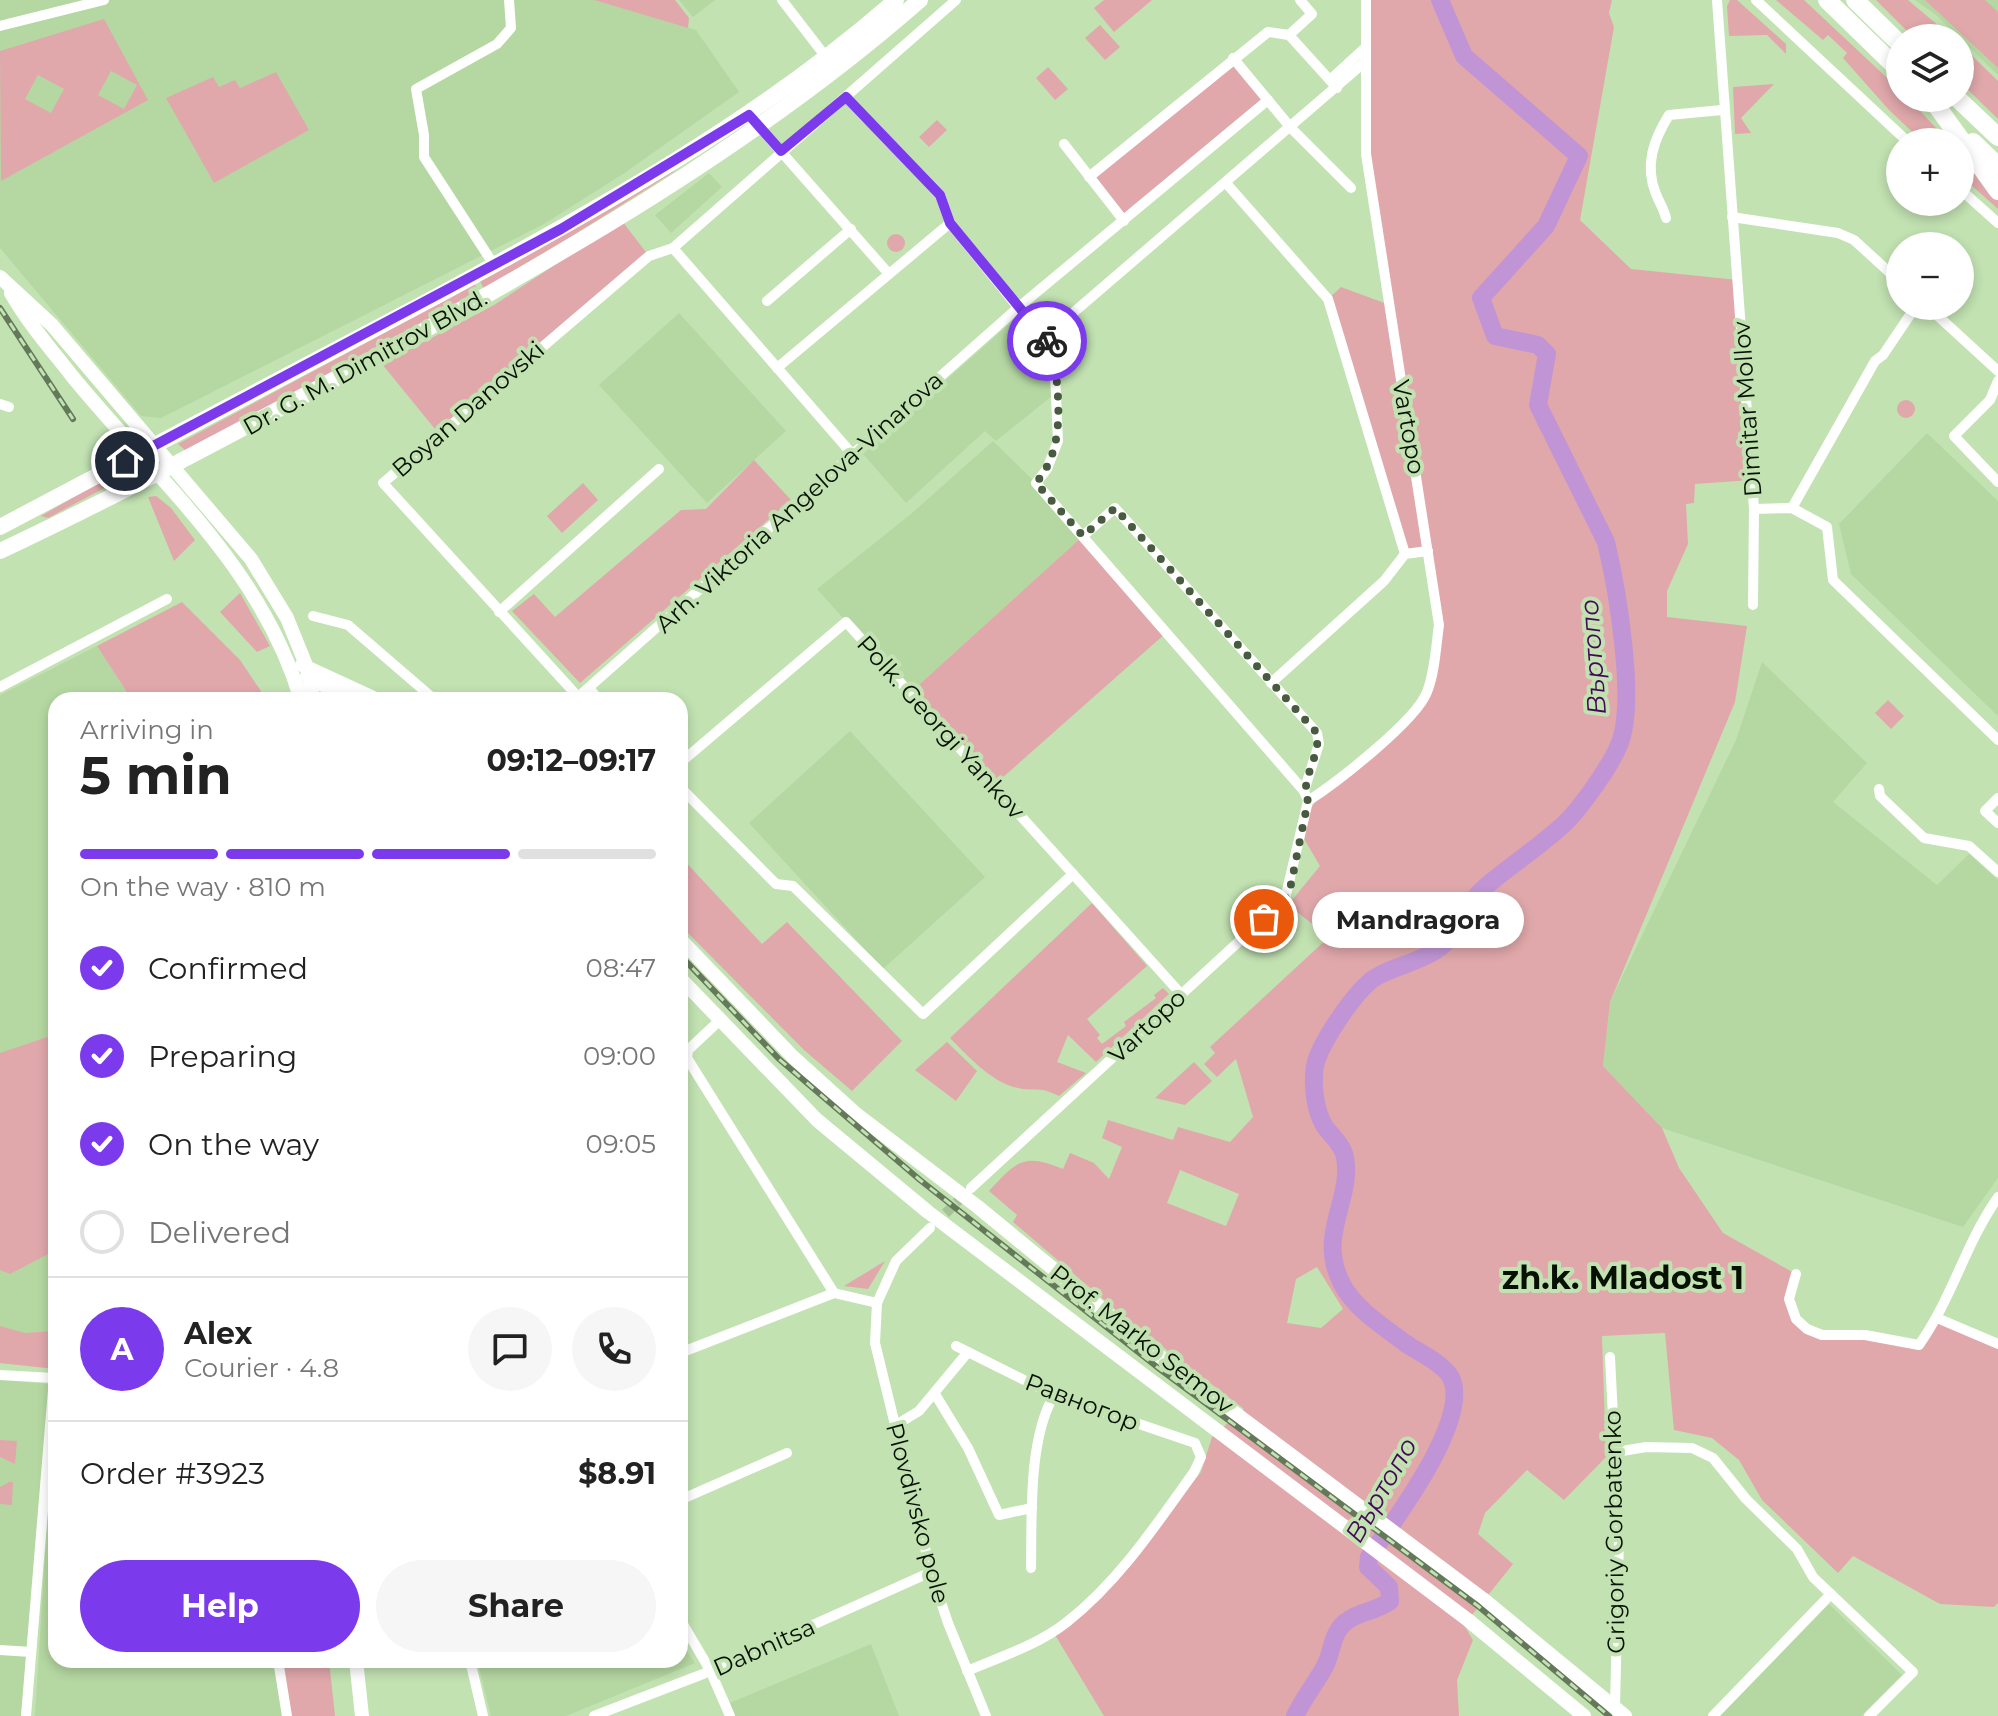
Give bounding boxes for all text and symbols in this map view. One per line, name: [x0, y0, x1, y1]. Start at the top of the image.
map controls: [1886, 24, 1974, 320]
button: layers: [1886, 24, 1974, 112]
button: +: [1886, 128, 1974, 216]
button: −: [1886, 232, 1974, 320]
street label: Dr. G. M. Dimitrov Blvd.: [238, 283, 492, 441]
courier: [1007, 301, 1087, 381]
icon: bike: [1025, 319, 1069, 363]
street label: Dimitar Mollov: [1726, 320, 1768, 498]
street label: Boyan Danovski: [386, 335, 550, 483]
street label: Arh. Viktoria Angelova-Vinarova: [649, 365, 949, 639]
street label: Vartopo: [1386, 378, 1432, 476]
pin: [91, 427, 159, 495]
icon: home: [103, 439, 147, 483]
water label: Въртопо: [1573, 598, 1613, 716]
street label: Polk. Georgi Yankov: [851, 629, 1031, 825]
text: Arriving in: [80, 714, 214, 746]
text: 09:12–09:17: [487, 742, 656, 779]
text: 5 min: [80, 744, 232, 807]
text: On the way · 810 m: [80, 871, 326, 903]
pin: [1230, 885, 1298, 953]
callout: Mandragora: [1312, 891, 1524, 947]
icon: bag: [1242, 897, 1286, 941]
text: Mandragora: [1336, 904, 1500, 936]
icon: check: [80, 946, 124, 990]
text: Confirmed: [148, 950, 308, 987]
text: 08:47: [585, 952, 656, 984]
street label: Vartopo: [1102, 983, 1192, 1069]
icon: check: [80, 1034, 124, 1078]
text: Preparing: [148, 1038, 297, 1075]
text: 09:00: [583, 1040, 656, 1072]
icon: check: [80, 1122, 124, 1166]
text: On the way: [148, 1126, 319, 1163]
text: 09:05: [586, 1128, 656, 1160]
text: Delivered: [148, 1214, 291, 1251]
street label: Prof. Marko Semov: [1045, 1258, 1239, 1420]
district label: zh.k. Mladost 1: [1502, 1258, 1744, 1297]
button: chat: [468, 1307, 552, 1391]
button: phone: [572, 1307, 656, 1391]
text: Alex: [184, 1315, 252, 1352]
text: A: [111, 1331, 133, 1368]
text: Courier · 4.8: [184, 1352, 339, 1384]
street label: Равногор: [1021, 1367, 1143, 1437]
street label: Grigoriy Gorbatenko: [1597, 1410, 1631, 1654]
street label: Plovdivsko pole: [880, 1420, 956, 1606]
water label: Въртопо: [1338, 1432, 1424, 1548]
text: Order #3923: [80, 1455, 265, 1492]
text: $8.91: [578, 1455, 656, 1492]
button: Help: [80, 1560, 360, 1652]
button: Share: [376, 1560, 656, 1652]
street label: Dabnitsa: [709, 1612, 819, 1682]

